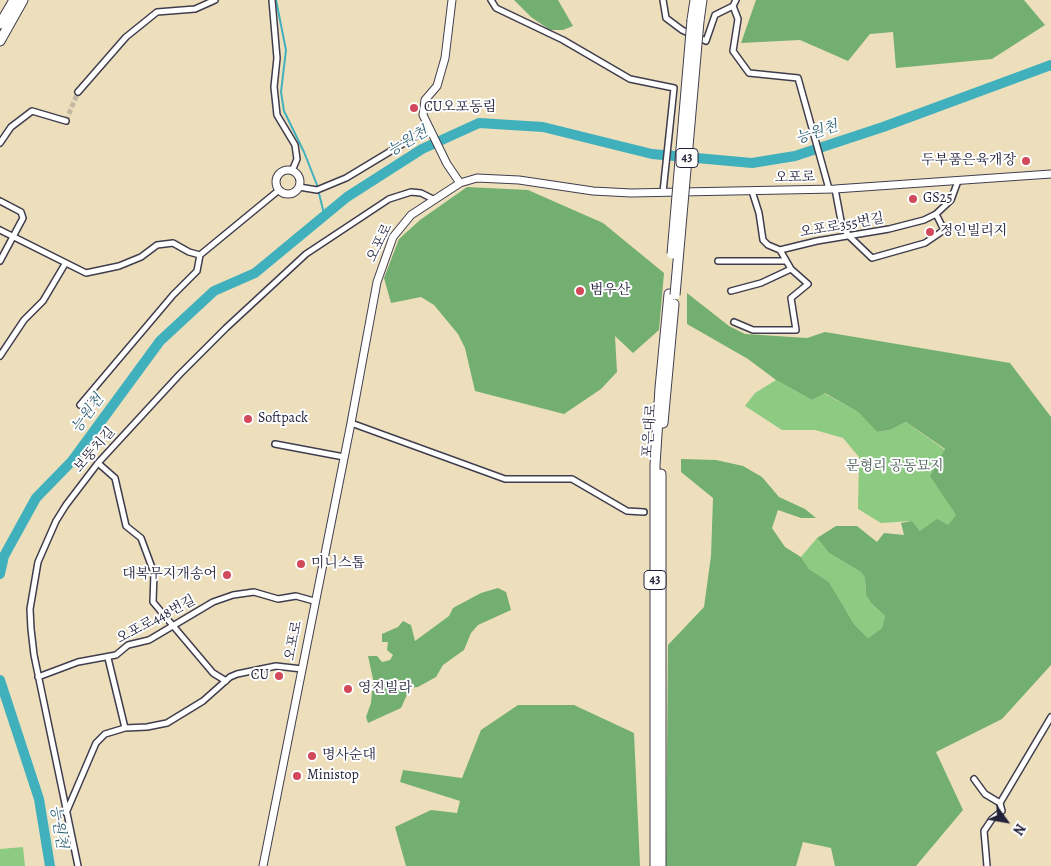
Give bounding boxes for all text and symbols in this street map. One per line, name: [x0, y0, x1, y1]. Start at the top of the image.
place label: CU오포동림: [424, 100, 496, 116]
marker: CU오포동림: [408, 102, 420, 114]
water label: 능원천: [794, 118, 840, 148]
water label: 능원천: [385, 123, 431, 161]
road number: 43: [676, 148, 698, 168]
place label: 두부품은육개장: [921, 153, 1016, 169]
marker: 두부품은육개장: [1020, 155, 1032, 167]
street label: 오포로: [775, 169, 815, 187]
place label: GS25: [923, 191, 952, 207]
marker: GS25: [907, 193, 919, 205]
street label: 오포로355번길: [798, 210, 886, 242]
street label: 오포로: [364, 221, 396, 265]
place label: 정인빌리지: [940, 224, 1008, 240]
marker: 정인빌리지: [924, 226, 936, 238]
place label: 범우산: [590, 283, 631, 299]
marker: 범우산: [574, 285, 586, 297]
water label: 능원천: [68, 391, 108, 437]
street label: 포은대로: [640, 403, 660, 459]
place label: Softpack: [258, 411, 308, 427]
marker: Softpack: [242, 413, 254, 425]
street label: 보뚱치길: [71, 424, 119, 476]
park label: 문형리 공동묘지: [846, 459, 944, 475]
place label: 미니스톱: [311, 556, 365, 572]
marker: 미니스톱: [295, 558, 307, 570]
place label: 대복무지개송어: [122, 567, 217, 583]
marker: 대복무지개송어: [221, 569, 233, 581]
road number: 43: [644, 570, 666, 590]
street label: 오포로448번길: [114, 592, 198, 648]
street label: 오포로: [282, 619, 306, 663]
place label: CU: [251, 668, 269, 684]
marker: CU: [273, 670, 285, 682]
place label: 영진빌라: [358, 681, 412, 697]
marker: 영진빌라: [342, 683, 354, 695]
place label: 명사순대: [322, 748, 376, 764]
marker: 명사순대: [306, 750, 318, 762]
place label: Ministop: [307, 768, 359, 784]
marker: Ministop: [291, 770, 303, 782]
north arrow: [981, 796, 1031, 846]
water label: 능원천: [46, 804, 70, 850]
text: N: [1008, 820, 1030, 839]

